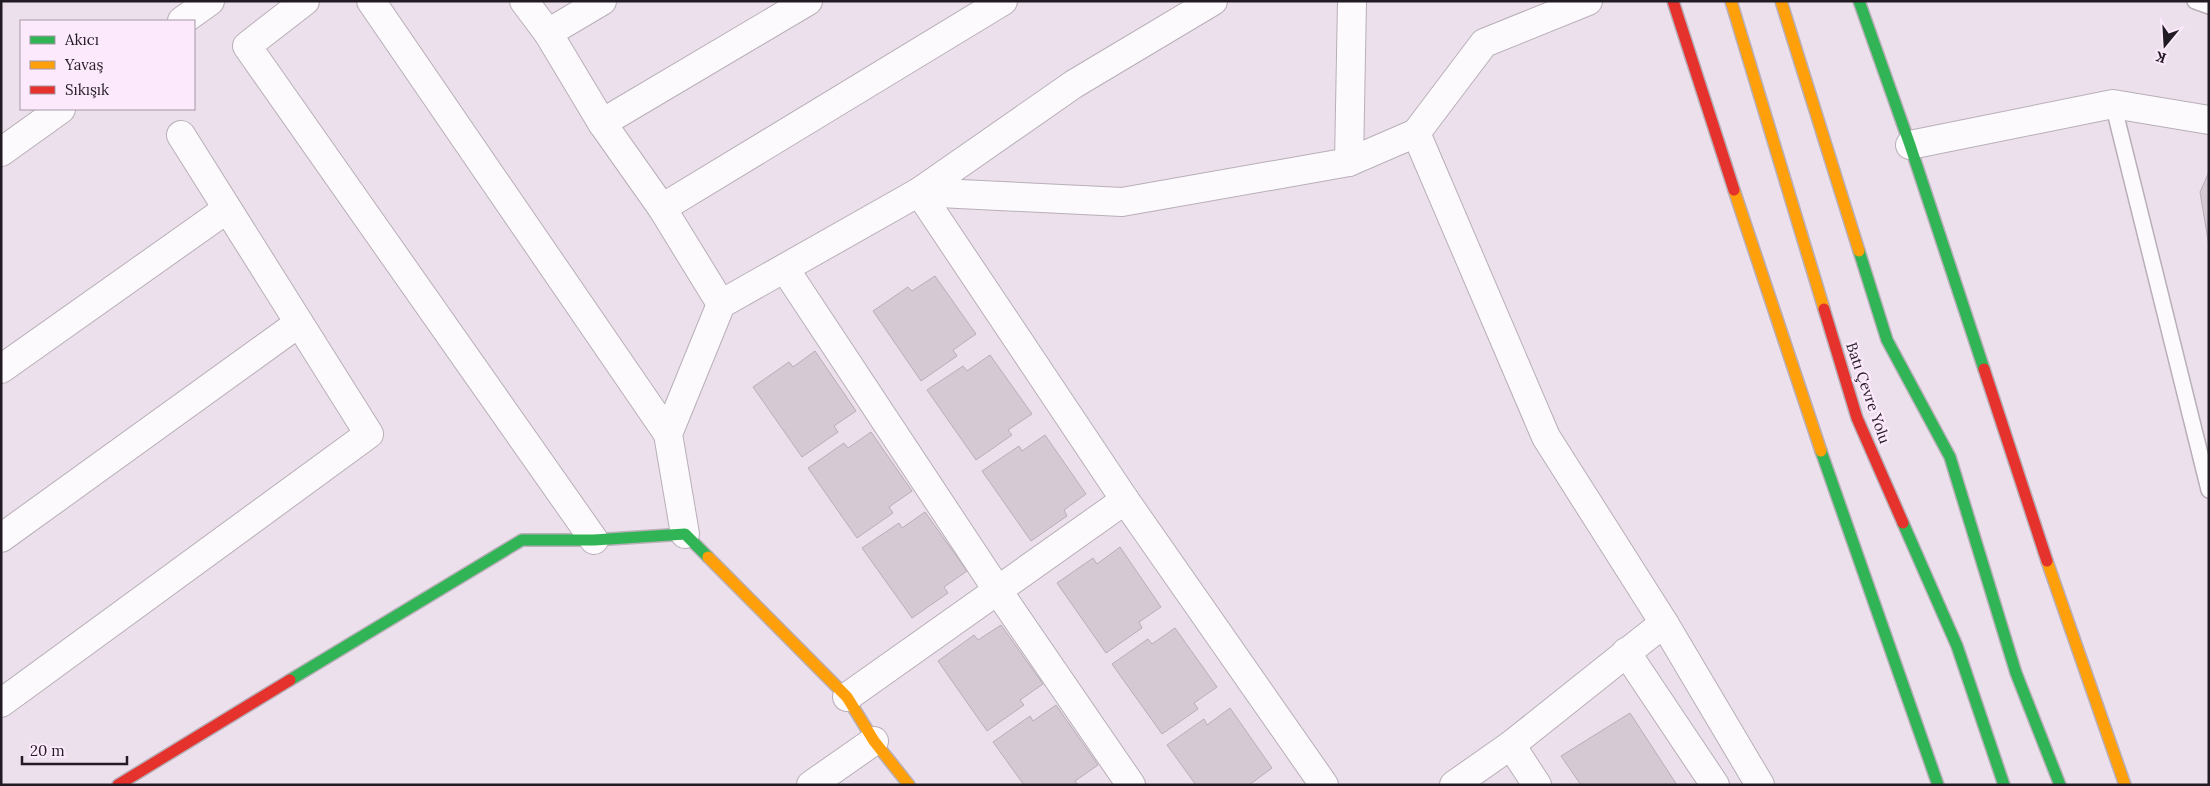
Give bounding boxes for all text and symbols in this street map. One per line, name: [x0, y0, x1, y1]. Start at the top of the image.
legend: [20, 20, 195, 110]
north arrow: [2140, 20, 2190, 70]
text: Akıcı: [64, 30, 99, 49]
text: K: [2153, 47, 2169, 67]
text: Yavaş: [64, 55, 104, 74]
text: Sıkışık: [65, 80, 109, 99]
street label: Batı Çevre Yolu: [1842, 340, 1895, 446]
scale bar: [22, 734, 128, 766]
text: 20 m: [30, 741, 65, 760]

